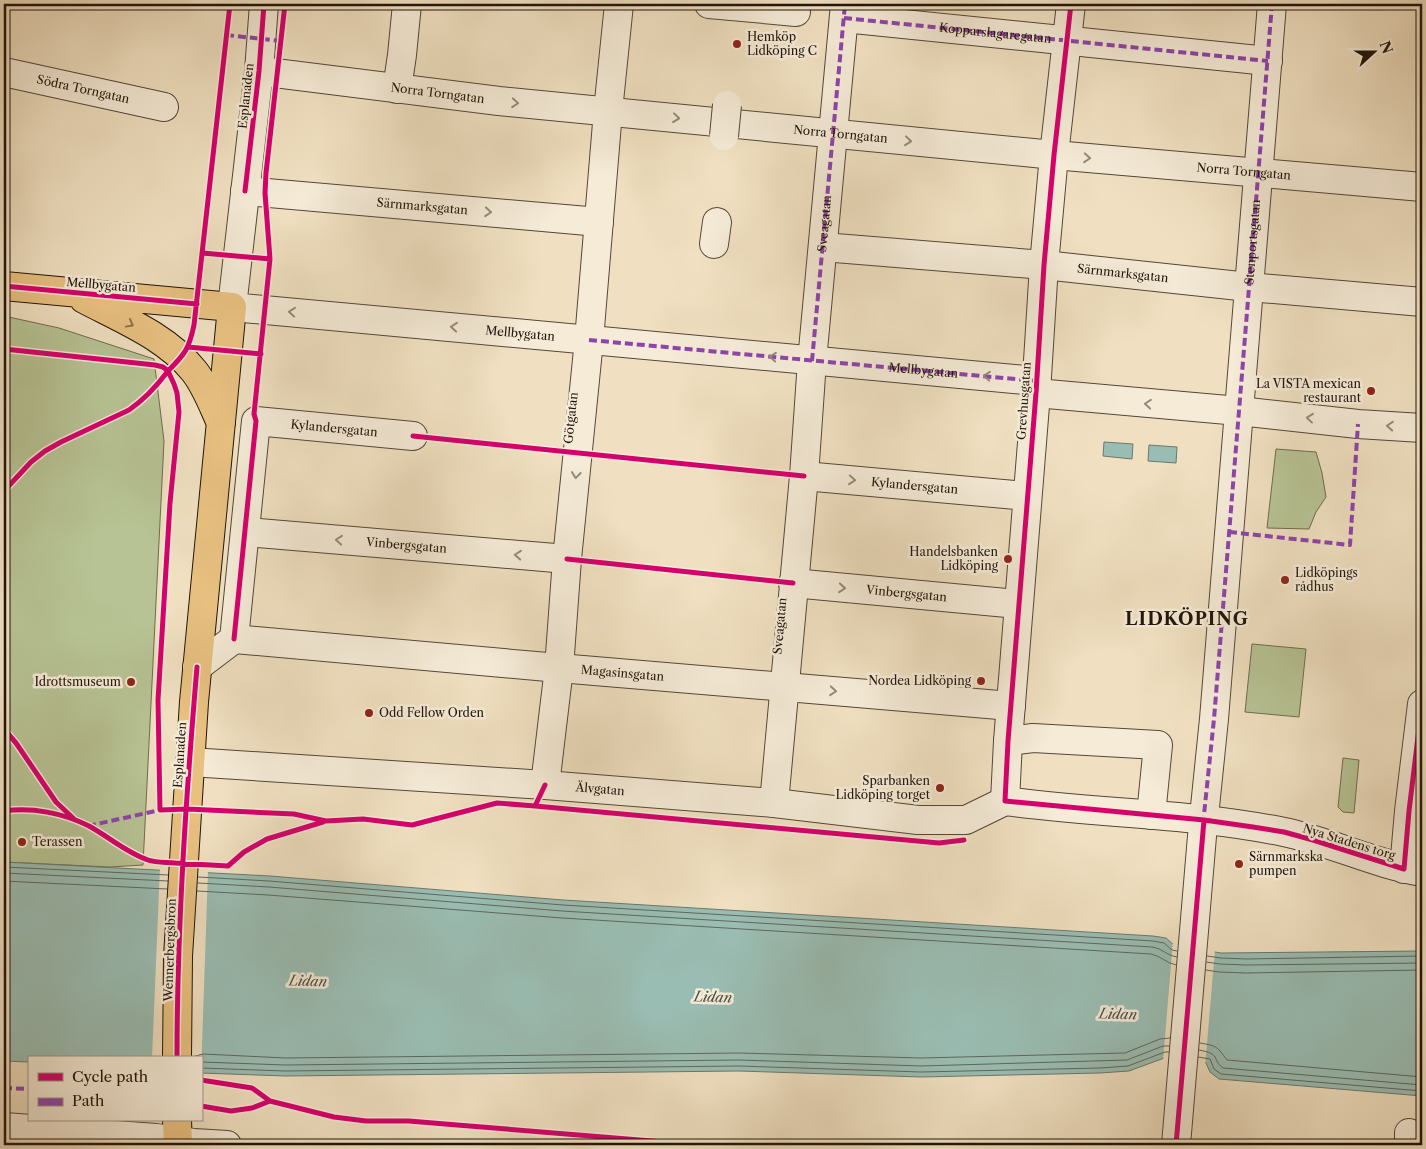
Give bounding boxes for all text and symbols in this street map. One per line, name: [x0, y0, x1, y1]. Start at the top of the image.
street label: Kopparslagaregatan: [938, 20, 1053, 46]
north arrow: [1348, 28, 1398, 78]
place label: Hemköp Lidköping C: [747, 29, 817, 58]
marker: Hemköp Lidköping C: [731, 38, 743, 50]
text: N: [1376, 38, 1397, 56]
street label: Esplanaden: [235, 62, 256, 130]
street label: Södra Torngatan: [35, 71, 131, 106]
street label: Norra Torngatan: [390, 80, 486, 106]
one-way arrow: [511, 97, 519, 108]
one-way arrow: [673, 112, 681, 123]
street label: Norra Torngatan: [793, 122, 889, 146]
one-way arrow: [904, 135, 912, 146]
one-way arrow: [1083, 152, 1091, 163]
street label: Norra Torngatan: [1196, 159, 1292, 183]
street label: Sveagatan: [814, 194, 834, 253]
street label: Särnmarksgatan: [376, 195, 469, 218]
street label: Stenportsgatan: [1241, 198, 1263, 285]
one-way arrow: [485, 207, 493, 218]
street label: Särnmarksgatan: [1077, 261, 1170, 285]
street label: Mellbygatan: [66, 274, 137, 295]
one-way arrow: [288, 307, 296, 318]
one-way arrow: [125, 318, 134, 328]
one-way arrow: [449, 322, 457, 333]
street label: Mellbygatan: [485, 322, 556, 344]
one-way arrow: [769, 352, 777, 363]
street label: Mellbygatan: [888, 359, 959, 381]
street label: Grevhusgatan: [1013, 361, 1034, 441]
one-way arrow: [983, 371, 991, 382]
place label: La VISTA mexican restaurant: [1256, 376, 1362, 405]
marker: La VISTA mexican restaurant: [1365, 385, 1377, 397]
street label: Götgatan: [560, 391, 581, 445]
one-way arrow: [1144, 398, 1152, 409]
one-way arrow: [1305, 413, 1313, 424]
street label: Kylandersgatan: [290, 416, 379, 440]
one-way arrow: [1386, 420, 1394, 431]
one-way arrow: [571, 472, 582, 480]
one-way arrow: [848, 474, 856, 485]
street label: Kylandersgatan: [870, 474, 959, 497]
one-way arrow: [335, 534, 343, 545]
street label: Vinbergsgatan: [364, 534, 448, 556]
place label: Handelsbanken Lidköping: [909, 544, 999, 573]
one-way arrow: [514, 549, 522, 560]
marker: Handelsbanken Lidköping: [1002, 553, 1014, 565]
place label: Lidköpings rådhus: [1295, 565, 1358, 594]
marker: Lidköpings rådhus: [1279, 574, 1291, 586]
one-way arrow: [838, 582, 846, 593]
street label: Vinbergsgatan: [864, 582, 948, 604]
street label: Sveagatan: [770, 596, 789, 655]
district label: LIDKÖPING: [1125, 607, 1249, 630]
street label: Magasinsgatan: [580, 662, 665, 684]
place label: Nordea Lidköping: [868, 673, 972, 688]
place label: Idrottsmuseum: [34, 674, 121, 689]
marker: Nordea Lidköping: [975, 675, 987, 687]
marker: Idrottsmuseum: [125, 676, 137, 688]
one-way arrow: [829, 685, 837, 696]
place label: Odd Fellow Orden: [379, 705, 485, 720]
marker: Odd Fellow Orden: [363, 707, 375, 719]
street label: Esplanaden: [170, 721, 189, 789]
place label: Sparbanken Lidköping torget: [835, 773, 931, 802]
street label: Älvgatan: [574, 778, 626, 798]
marker: Sparbanken Lidköping torget: [934, 782, 946, 794]
street label: Nya Stadens torg: [1301, 820, 1398, 863]
place label: Terassen: [32, 834, 83, 849]
marker: Terassen: [16, 836, 28, 848]
place label: Särnmarkska pumpen: [1249, 849, 1323, 878]
marker: Särnmarkska pumpen: [1233, 858, 1245, 870]
street label: Wennerbergsbron: [160, 898, 179, 1003]
water label: Lidan: [288, 971, 327, 991]
water label: Lidan: [693, 987, 732, 1007]
water label: Lidan: [1098, 1004, 1137, 1024]
legend: [28, 1056, 202, 1122]
text: Cycle path: [72, 1067, 149, 1086]
text: Path: [72, 1091, 105, 1110]

